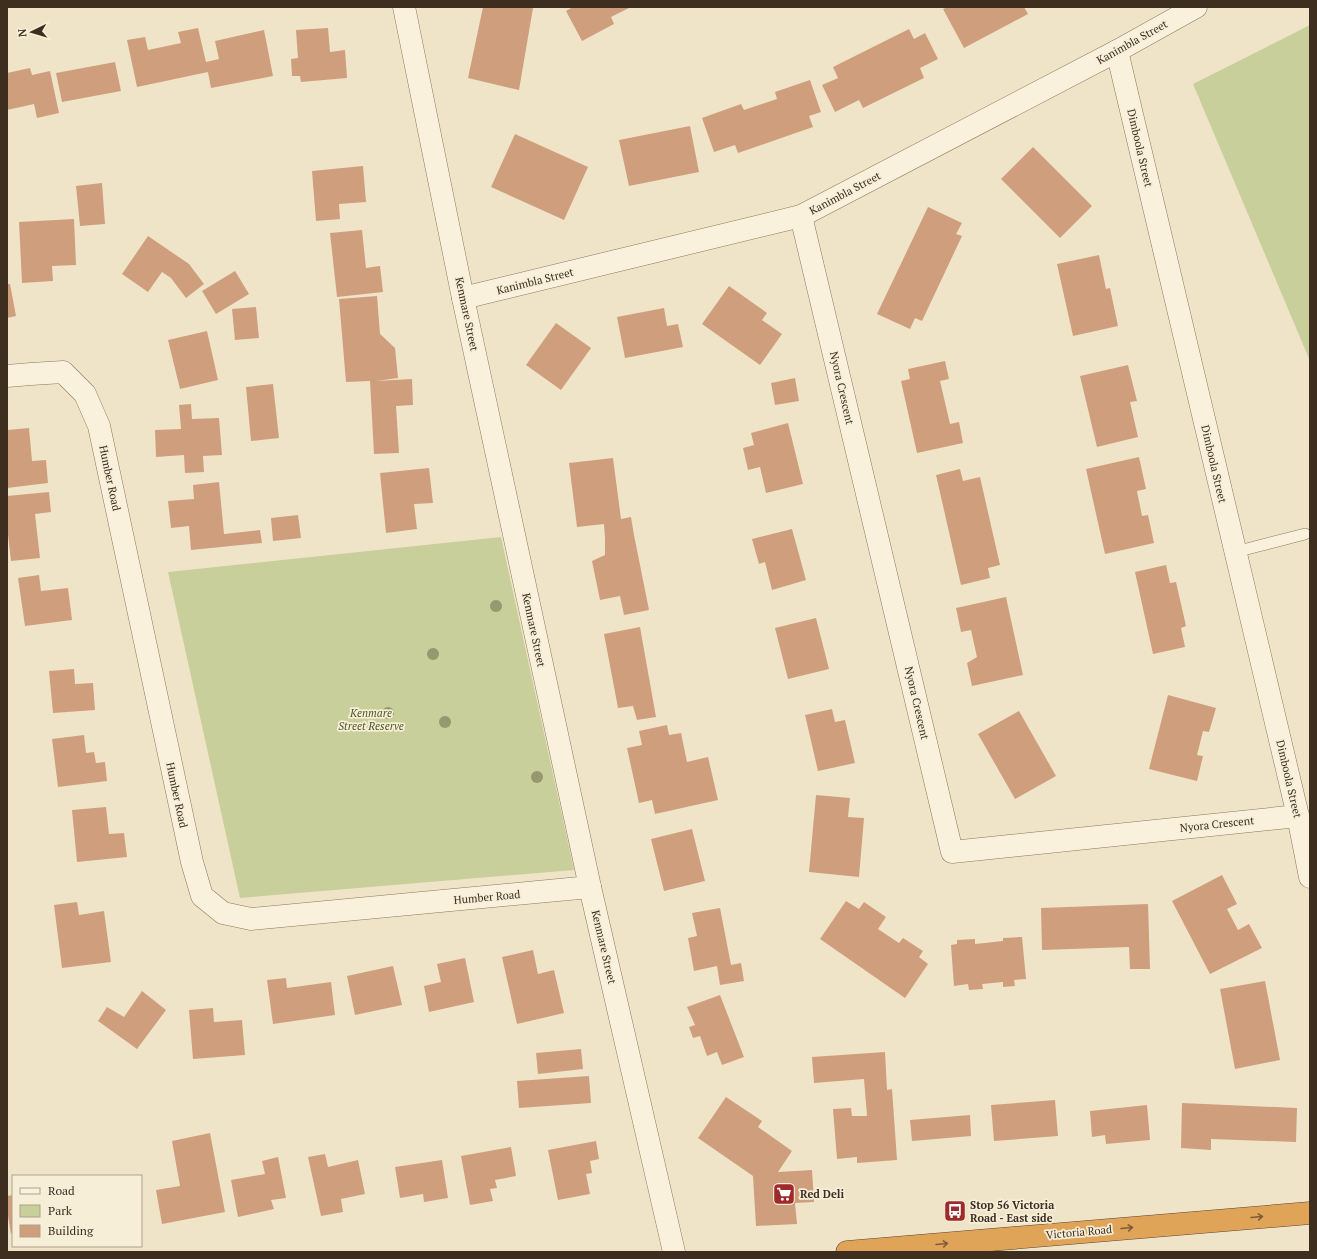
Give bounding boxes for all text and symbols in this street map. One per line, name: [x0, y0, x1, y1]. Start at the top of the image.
north arrow: [12, 12, 52, 52]
street label: Kanimbla Street: [1094, 17, 1170, 67]
text: N: [15, 27, 29, 38]
street label: Dimboola Street: [1124, 108, 1156, 188]
street label: Kanimbla Street: [807, 168, 883, 218]
street label: Kanimbla Street: [495, 265, 575, 297]
street label: Kenmare Street: [452, 276, 482, 352]
street label: Nyora Crescent: [827, 350, 857, 426]
street label: Dimboola Street: [1198, 424, 1230, 504]
street label: Humber Road: [96, 444, 124, 512]
street label: Kenmare Street: [519, 592, 549, 668]
street label: Nyora Crescent: [902, 665, 932, 741]
park label: Kenmare Street Reserve: [338, 706, 404, 733]
street label: Dimboola Street: [1273, 739, 1305, 819]
street label: Humber Road: [163, 761, 191, 829]
street label: Nyora Crescent: [1179, 813, 1255, 835]
street label: Humber Road: [453, 887, 521, 907]
street label: Kenmare Street: [589, 909, 619, 985]
legend: [12, 1175, 142, 1247]
supermarket icon: Red Deli: [771, 1181, 797, 1207]
text: Road: [48, 1183, 75, 1198]
place label: Red Deli: [800, 1187, 845, 1201]
bus stop icon: Stop 56 Victoria Road - East side: [942, 1198, 968, 1224]
place label: Stop 56 Victoria Road - East side: [970, 1198, 1054, 1225]
text: Park: [48, 1203, 73, 1218]
one-way arrow: [1250, 1214, 1263, 1221]
street label: Victoria Road: [1045, 1222, 1113, 1242]
text: Building: [48, 1223, 94, 1238]
one-way arrow: [1120, 1225, 1133, 1232]
one-way arrow: [935, 1240, 948, 1248]

